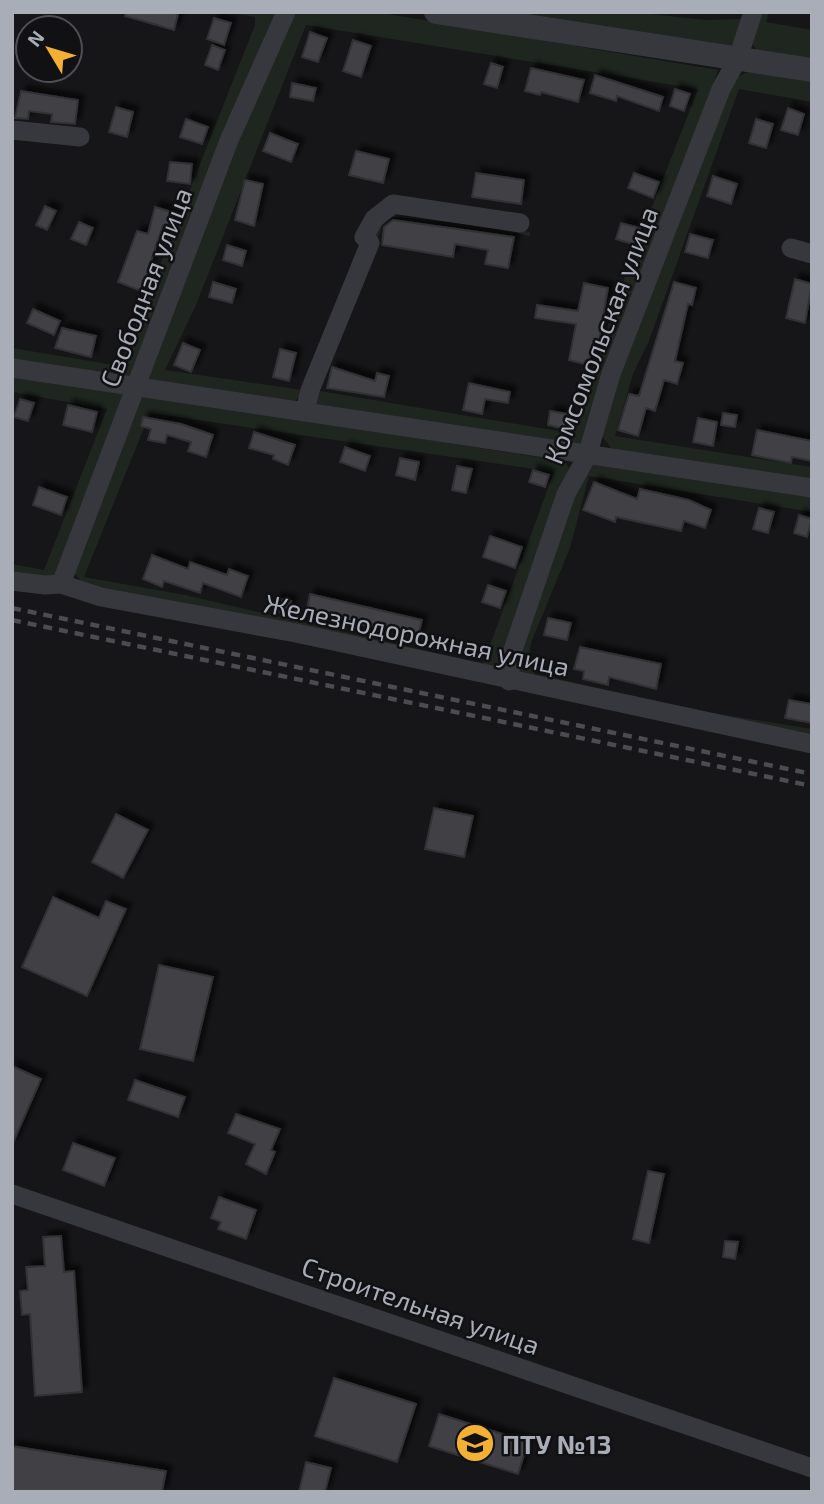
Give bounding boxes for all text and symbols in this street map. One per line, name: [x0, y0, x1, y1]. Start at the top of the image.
north arrow: [14, 14, 84, 84]
text: N: [22, 26, 48, 51]
street label: Свободная улица: [93, 183, 198, 391]
street label: Комсомольская улица: [537, 202, 664, 468]
street label: Железнодорожная улица: [261, 586, 572, 682]
street label: Строительная улица: [298, 1250, 544, 1361]
school or university icon: ПТУ №13: [454, 1422, 496, 1464]
place label: ПТУ №13: [502, 1428, 612, 1459]

